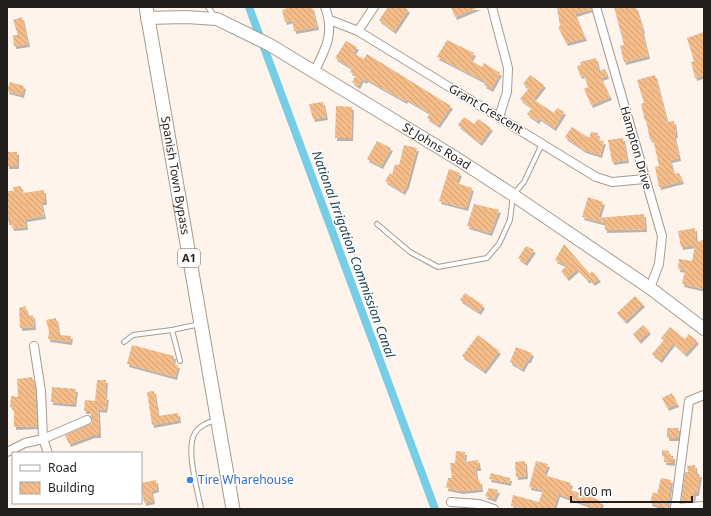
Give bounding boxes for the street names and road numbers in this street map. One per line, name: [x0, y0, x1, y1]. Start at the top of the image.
street label: Grant Crescent: [446, 80, 527, 138]
street label: Hampton Drive: [616, 104, 657, 192]
street label: Spanish Town Bypass: [157, 115, 194, 236]
street label: St Johns Road: [399, 118, 474, 173]
road number: A1: [178, 249, 200, 267]

